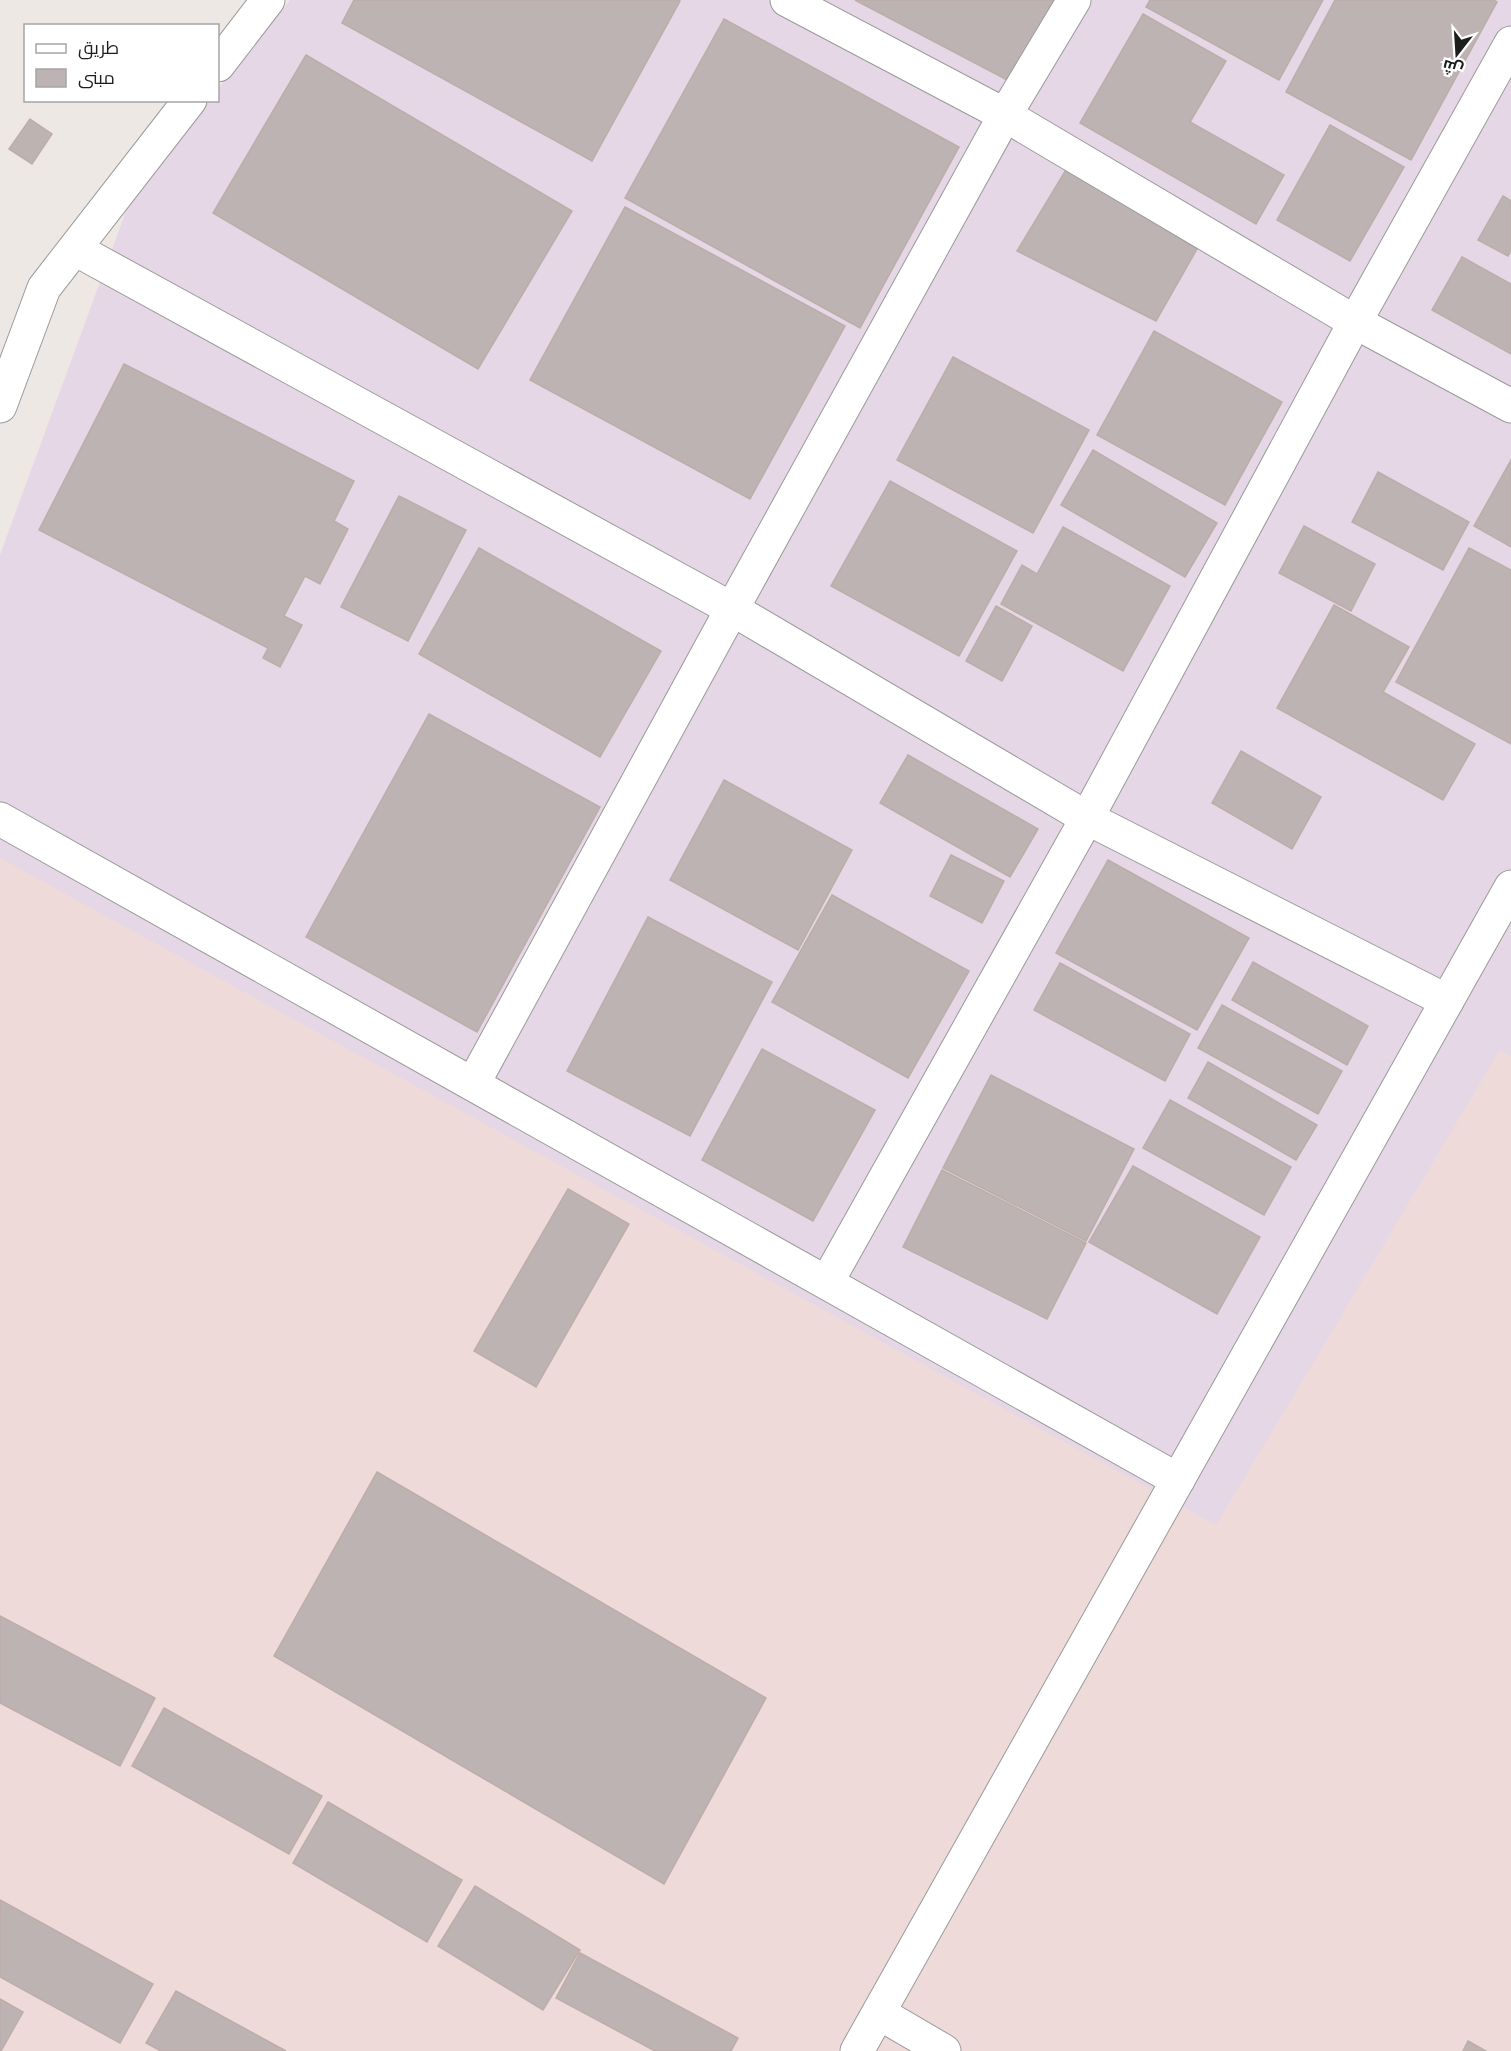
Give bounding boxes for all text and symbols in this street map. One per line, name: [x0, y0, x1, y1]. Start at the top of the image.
legend: [24, 24, 219, 102]
north arrow: [1427, 24, 1487, 84]
text: طريق: [78, 35, 119, 60]
text: ش: [1440, 55, 1466, 82]
text: مبنى: [78, 65, 115, 90]

